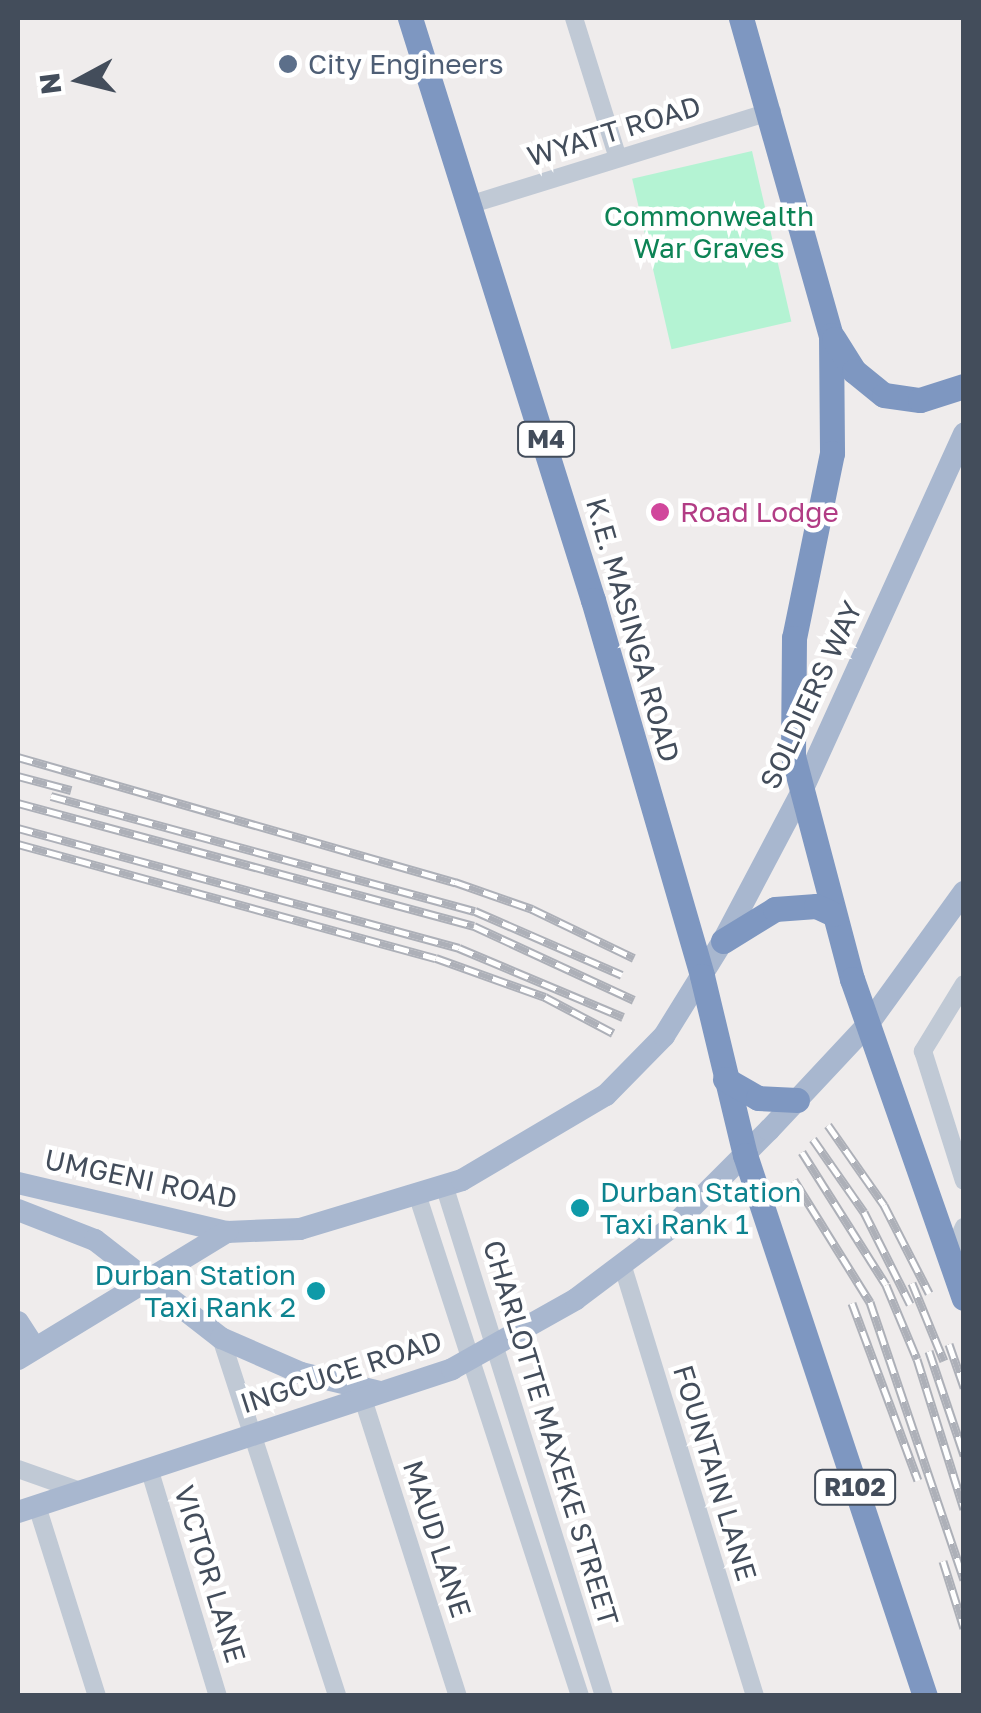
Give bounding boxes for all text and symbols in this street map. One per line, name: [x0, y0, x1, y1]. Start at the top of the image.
north arrow: [30, 30, 130, 130]
place label: City Engineers: [308, 47, 503, 81]
marker: City Engineers: [277, 53, 299, 75]
text: N: [32, 71, 67, 96]
street label: WYATT ROAD: [523, 89, 705, 173]
park label: Commonwealth War Graves: [604, 199, 814, 265]
road number: M4: [516, 419, 576, 459]
street label: K.E. MASINGA ROAD: [579, 494, 687, 766]
place label: Road Lodge: [680, 495, 839, 529]
marker: Road Lodge: [649, 501, 671, 523]
street label: SOLDIERS WAY: [753, 596, 869, 794]
street label: UMGENI ROAD: [42, 1142, 240, 1216]
place label: Durban Station Taxi Rank 1: [600, 1175, 802, 1241]
marker: Durban Station Taxi Rank 1: [569, 1197, 591, 1219]
street label: CHARLOTTE MAXEKE STREET: [476, 1236, 626, 1630]
place label: Durban Station Taxi Rank 2: [94, 1258, 296, 1324]
marker: Durban Station Taxi Rank 2: [305, 1280, 327, 1302]
street label: INGCUCE ROAD: [236, 1324, 446, 1420]
street label: FOUNTAIN LANE: [666, 1361, 764, 1585]
street label: MAUD LANE: [396, 1456, 478, 1622]
road number: R102: [812, 1467, 898, 1507]
street label: VICTOR LANE: [167, 1481, 253, 1667]

